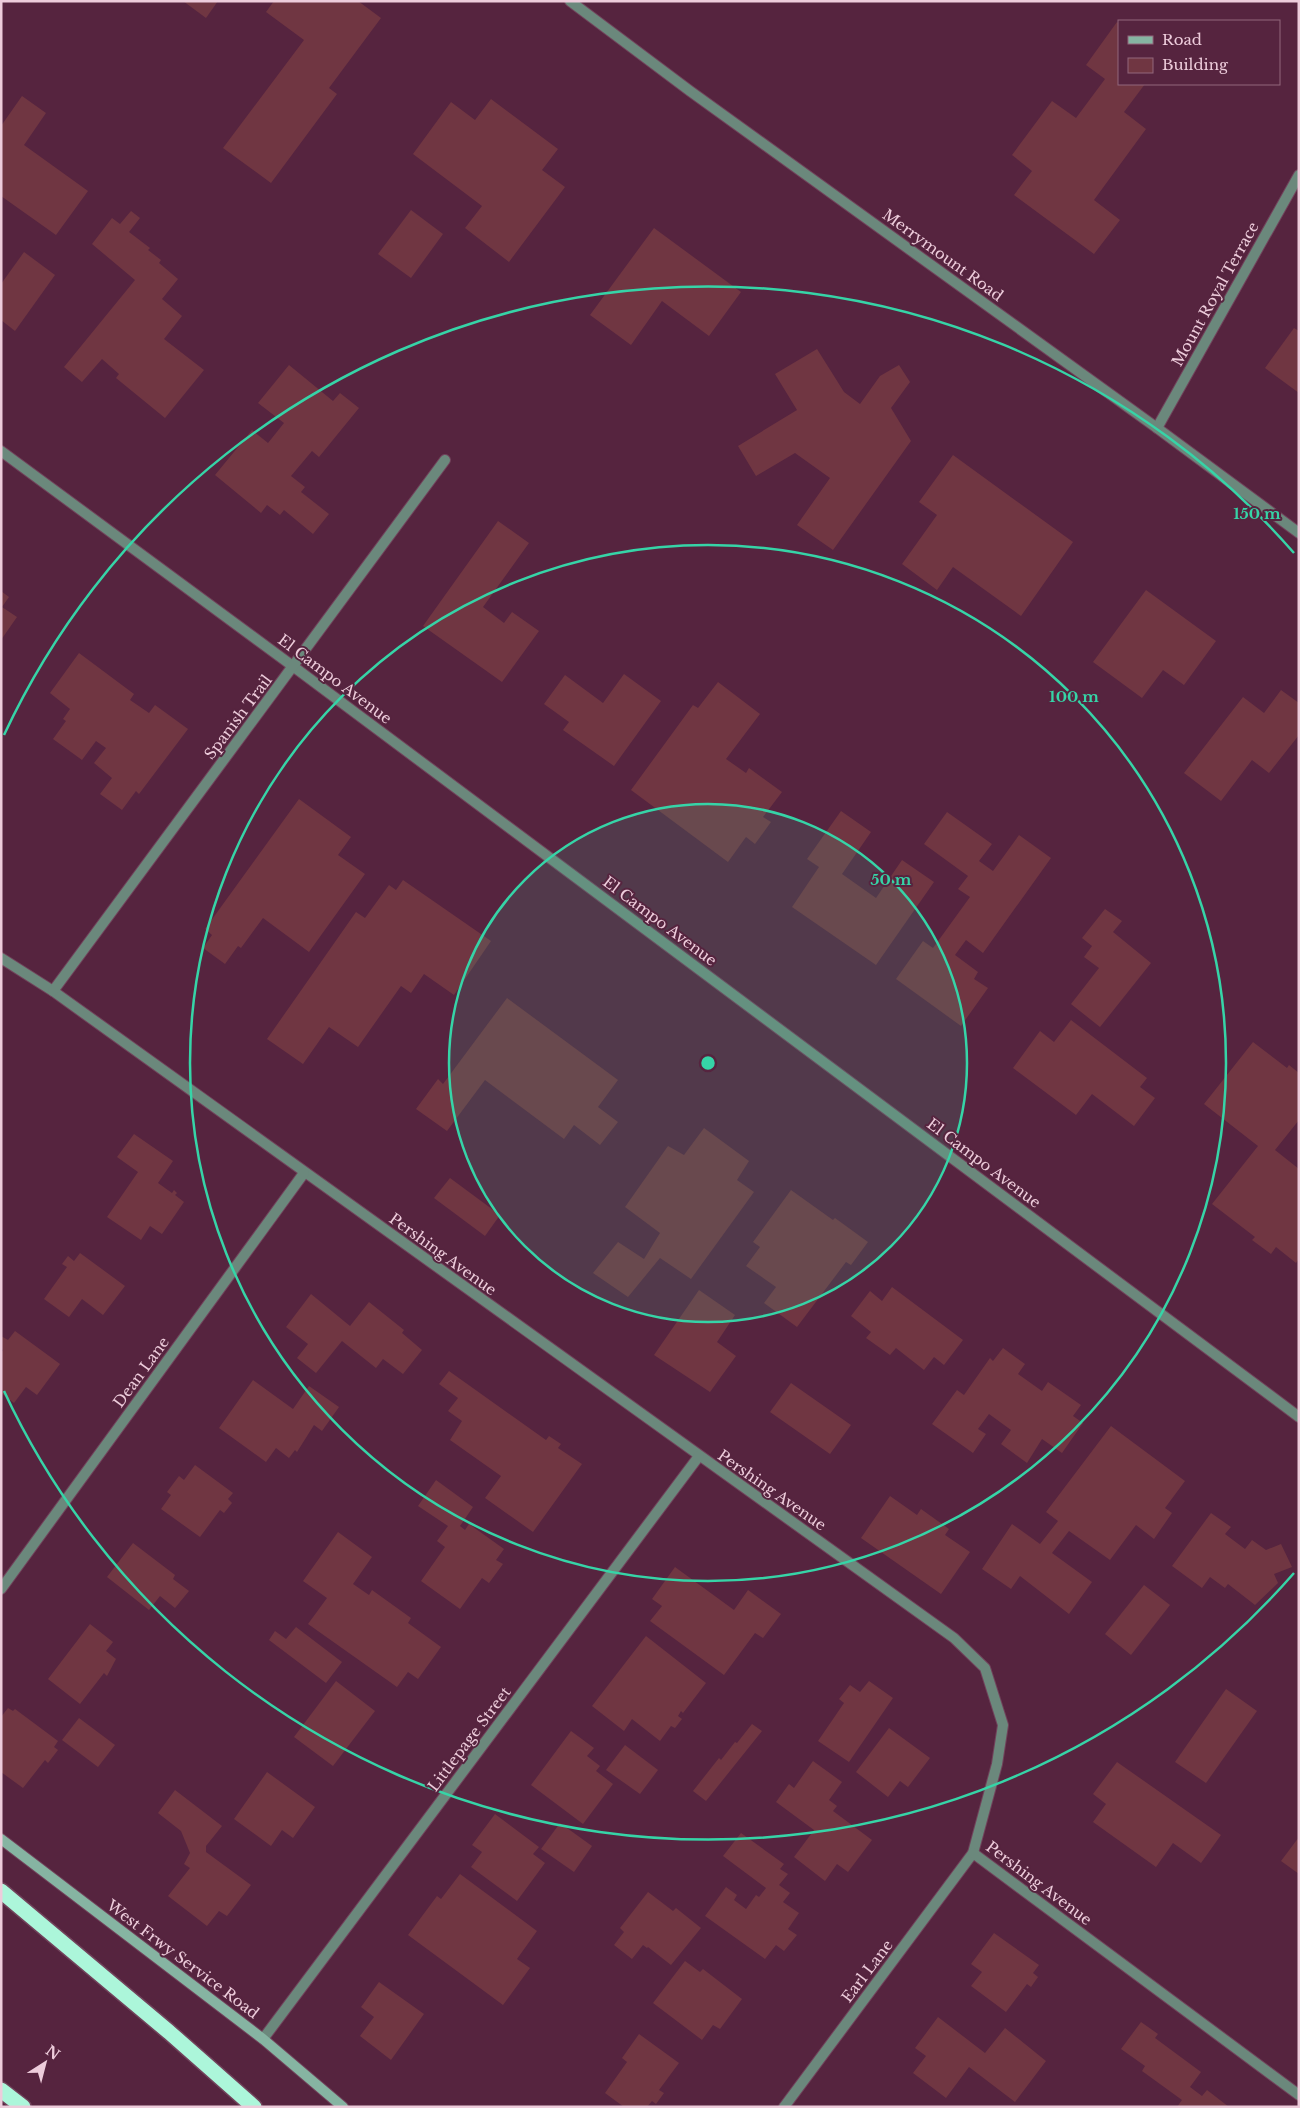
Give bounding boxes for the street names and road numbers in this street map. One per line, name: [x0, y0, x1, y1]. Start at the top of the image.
street label: Merrymount Road: [879, 205, 1007, 305]
street label: Mount Royal Terrace: [1167, 219, 1263, 369]
street label: El Campo Avenue: [274, 630, 396, 728]
street label: Spanish Trail: [200, 671, 276, 763]
street label: El Campo Avenue: [599, 872, 721, 970]
street label: El Campo Avenue: [923, 1114, 1045, 1212]
street label: Pershing Avenue: [386, 1209, 500, 1299]
street label: Dean Lane: [109, 1333, 173, 1411]
street label: Pershing Avenue: [714, 1446, 830, 1534]
street label: Littlepage Street: [423, 1683, 515, 1795]
street label: Pershing Avenue: [982, 1837, 1096, 1929]
street label: West Frwy Service Road: [102, 1895, 263, 2022]
street label: Earl Lane: [837, 1936, 897, 2006]

